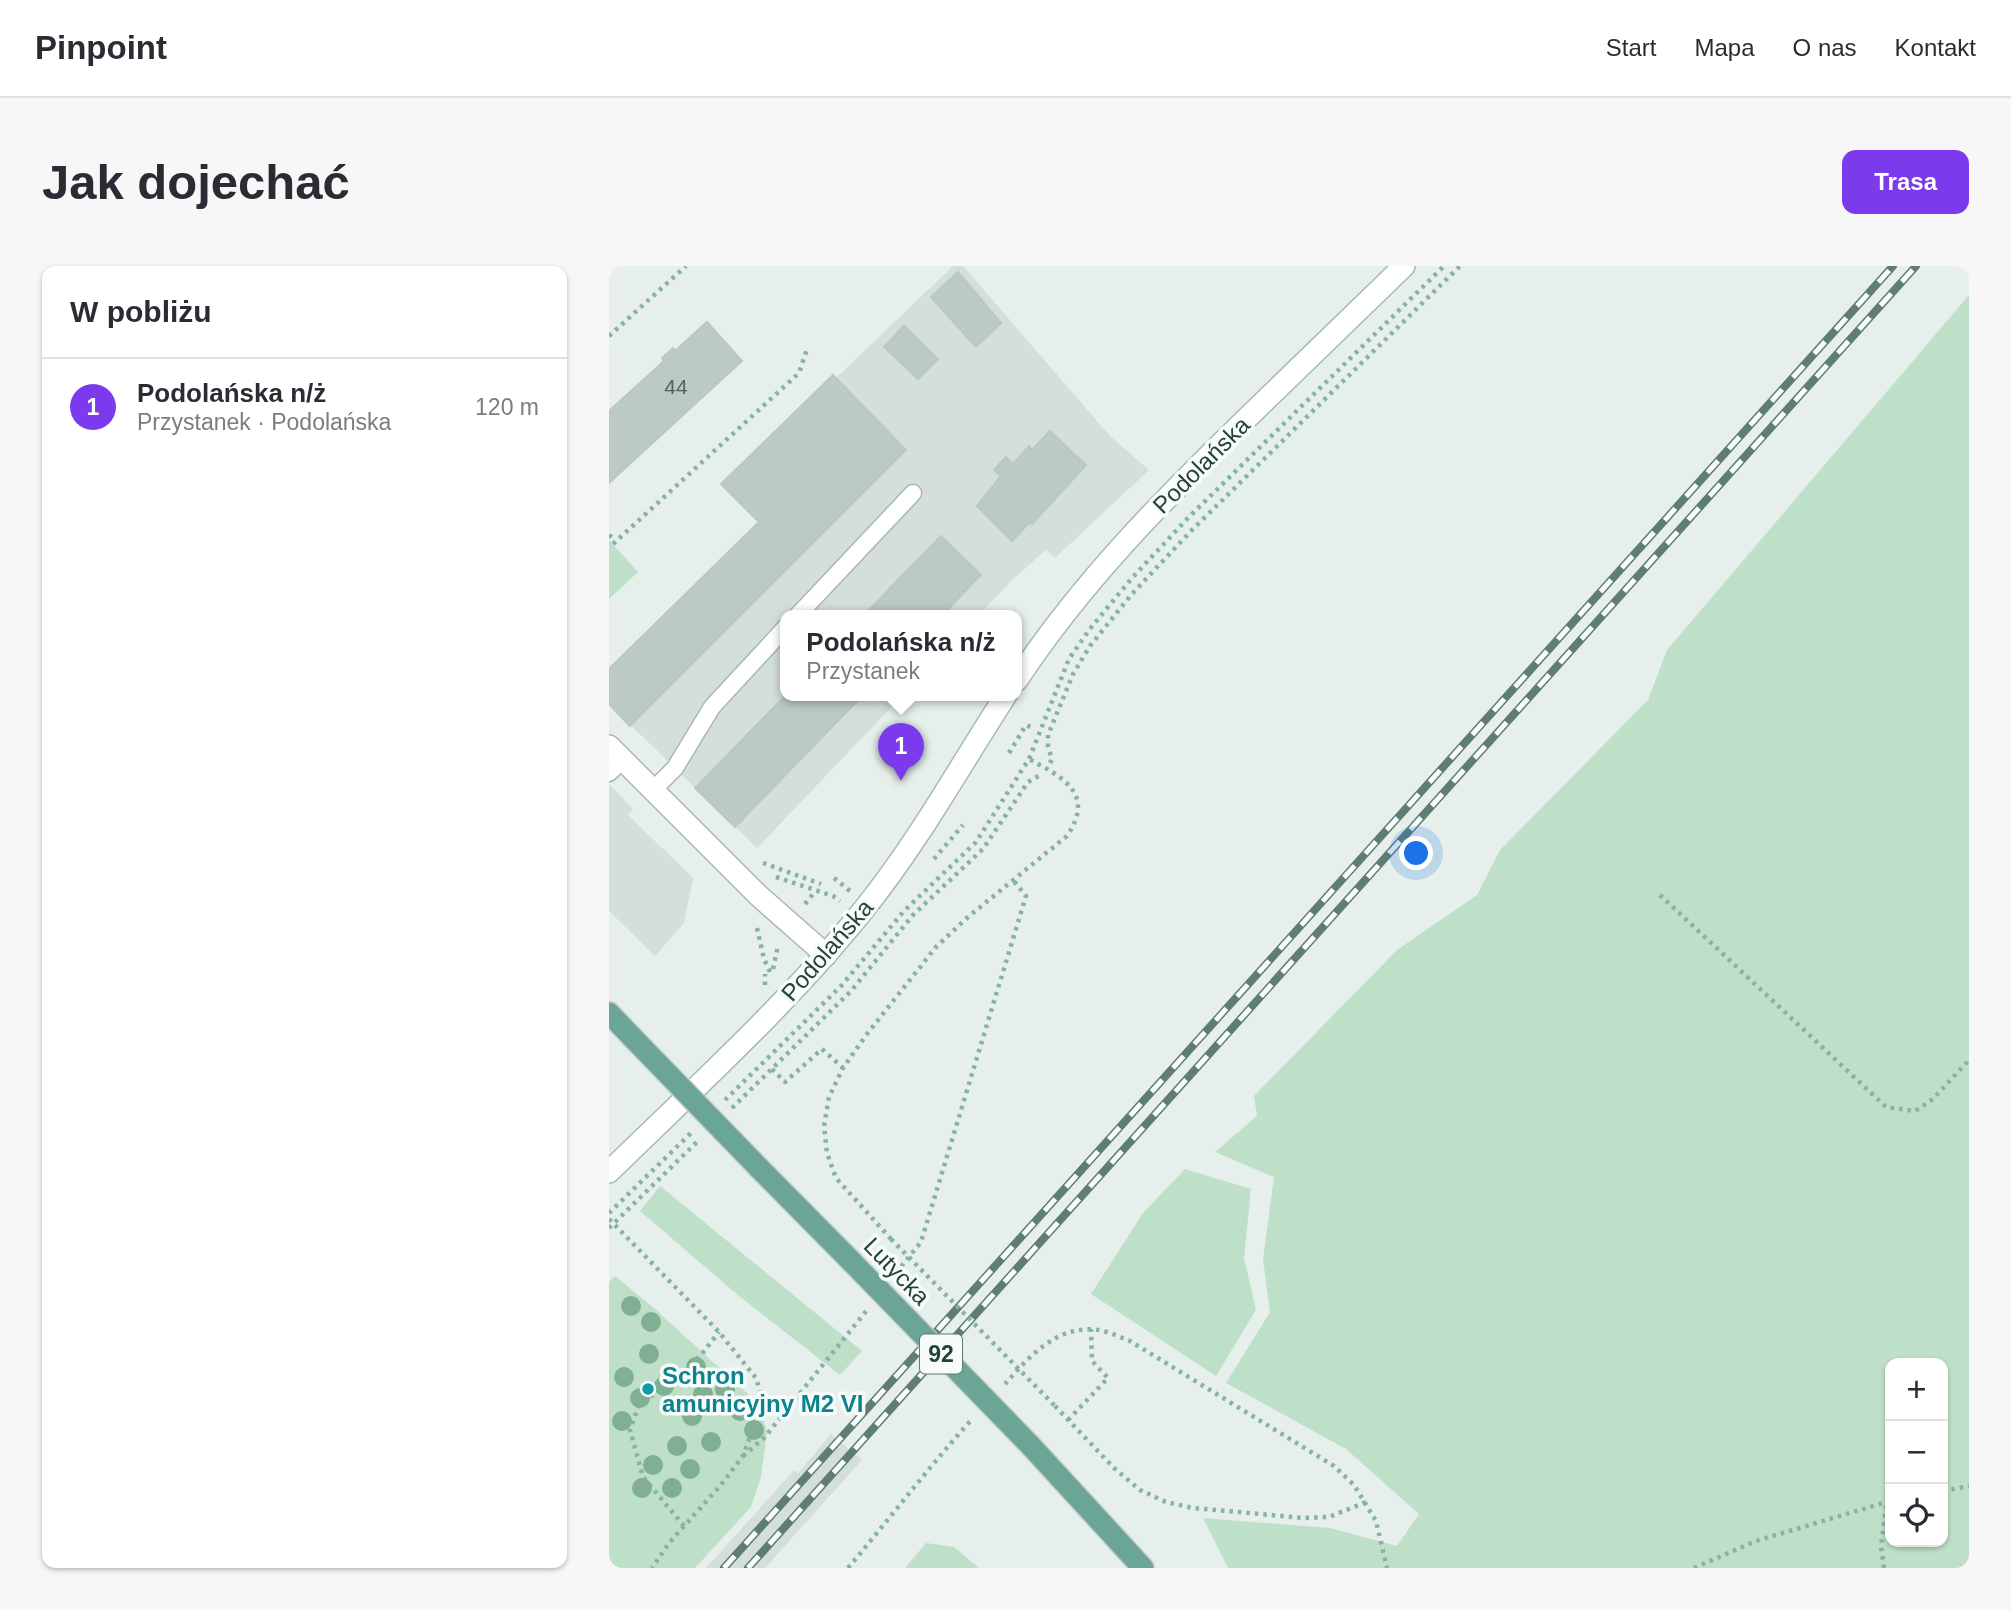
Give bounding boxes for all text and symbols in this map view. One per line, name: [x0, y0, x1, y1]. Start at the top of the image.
text: Pinpoint: [35, 29, 167, 66]
text: Start: [1606, 34, 1657, 61]
text: Mapa: [1695, 34, 1755, 61]
text: O nas: [1793, 34, 1857, 61]
text: Kontakt: [1895, 34, 1976, 61]
button: Trasa: [1842, 150, 1969, 214]
text: Jak dojechać: [42, 155, 350, 209]
text: W pobliżu: [70, 295, 212, 328]
house number: 44: [664, 375, 688, 398]
text: Podolańska n/ż: [137, 378, 326, 408]
text: 1: [87, 394, 99, 420]
text: 120 m: [475, 394, 539, 420]
text: Przystanek · Podolańska: [137, 409, 391, 435]
street label: Podolańska: [1147, 411, 1255, 519]
popup: [780, 610, 1022, 701]
text: Podolańska n/ż: [806, 627, 996, 657]
text: Przystanek: [806, 658, 920, 684]
pin: 1: [878, 723, 924, 781]
your location: [1399, 836, 1433, 870]
street label: Podolańska: [776, 893, 879, 1006]
street label: Lutycka: [859, 1232, 936, 1311]
road number: 92: [920, 1334, 962, 1373]
map controls: [1885, 1358, 1948, 1547]
button: +: [1885, 1358, 1948, 1421]
place label: Schron amunicyjny M2 VI: [662, 1362, 863, 1417]
marker: Schron amunicyjny M2 VI: [640, 1381, 656, 1397]
button: −: [1885, 1421, 1948, 1484]
button: locate: [1885, 1484, 1948, 1547]

